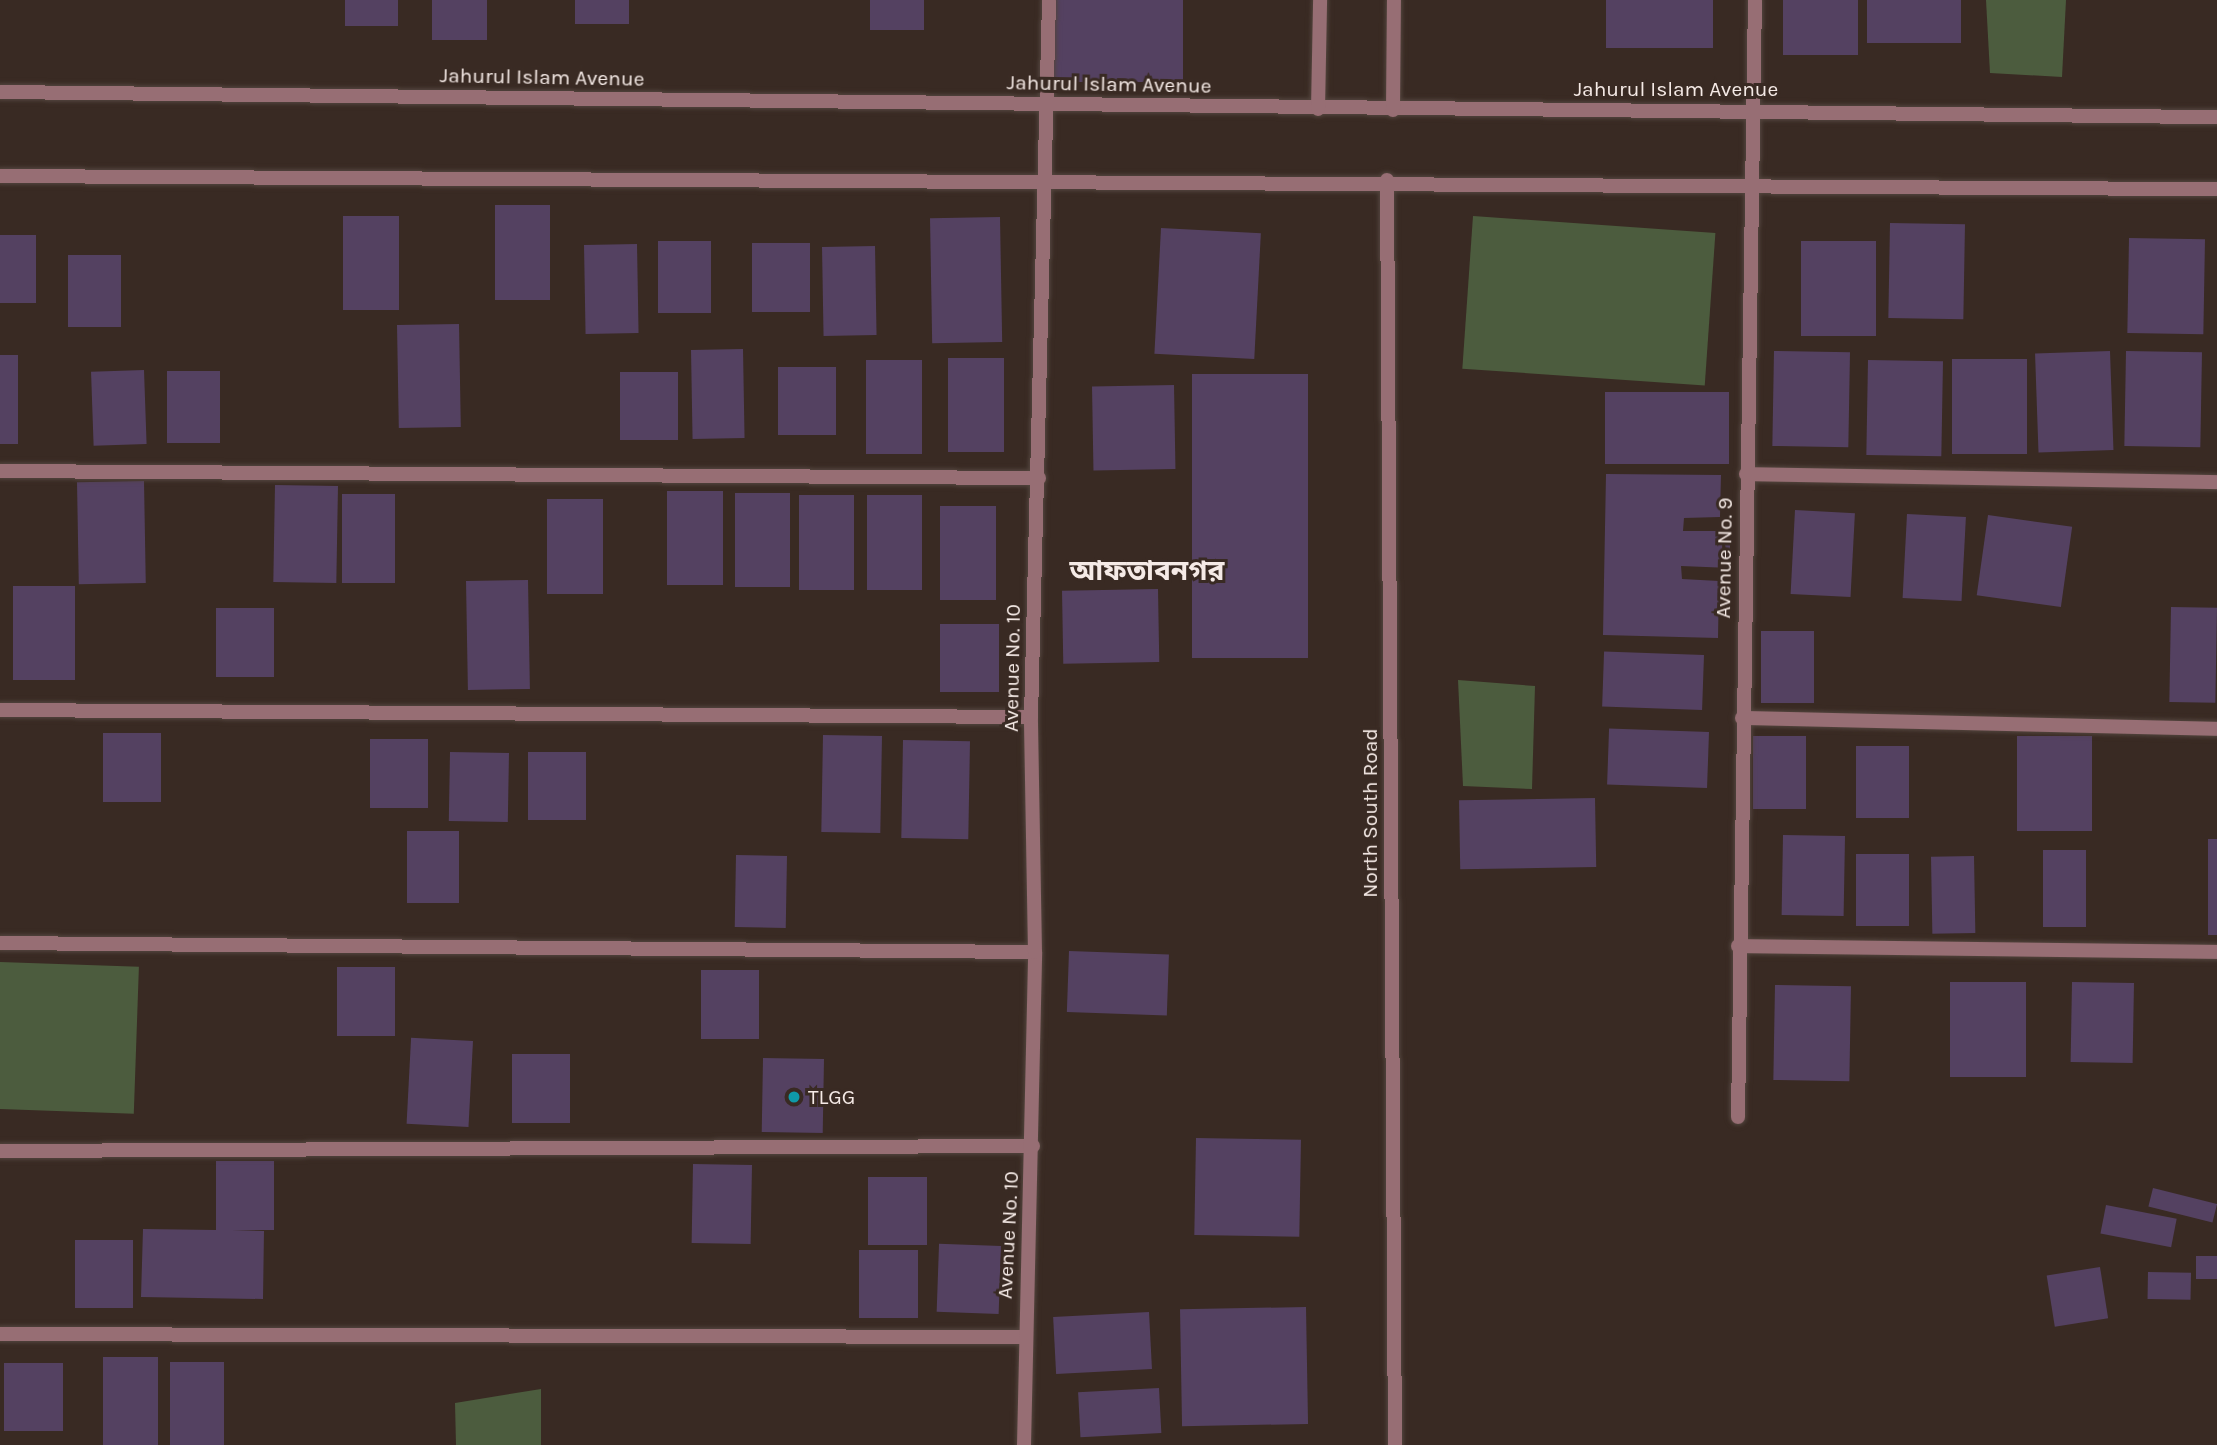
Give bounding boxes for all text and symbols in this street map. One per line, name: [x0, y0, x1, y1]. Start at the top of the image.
street label: Jahurul Islam Avenue: [439, 63, 645, 91]
street label: Jahurul Islam Avenue: [1006, 70, 1212, 98]
street label: Jahurul Islam Avenue: [1574, 76, 1778, 102]
street label: Avenue No. 9: [1710, 497, 1738, 619]
district label: আফতাবনগর: [1070, 554, 1224, 588]
street label: Avenue No. 10: [998, 604, 1026, 732]
street label: North South Road: [1357, 728, 1383, 898]
place label: TLGG: [808, 1084, 855, 1110]
marker: TLGG: [786, 1089, 802, 1105]
street label: Avenue No. 10: [992, 1170, 1024, 1300]

